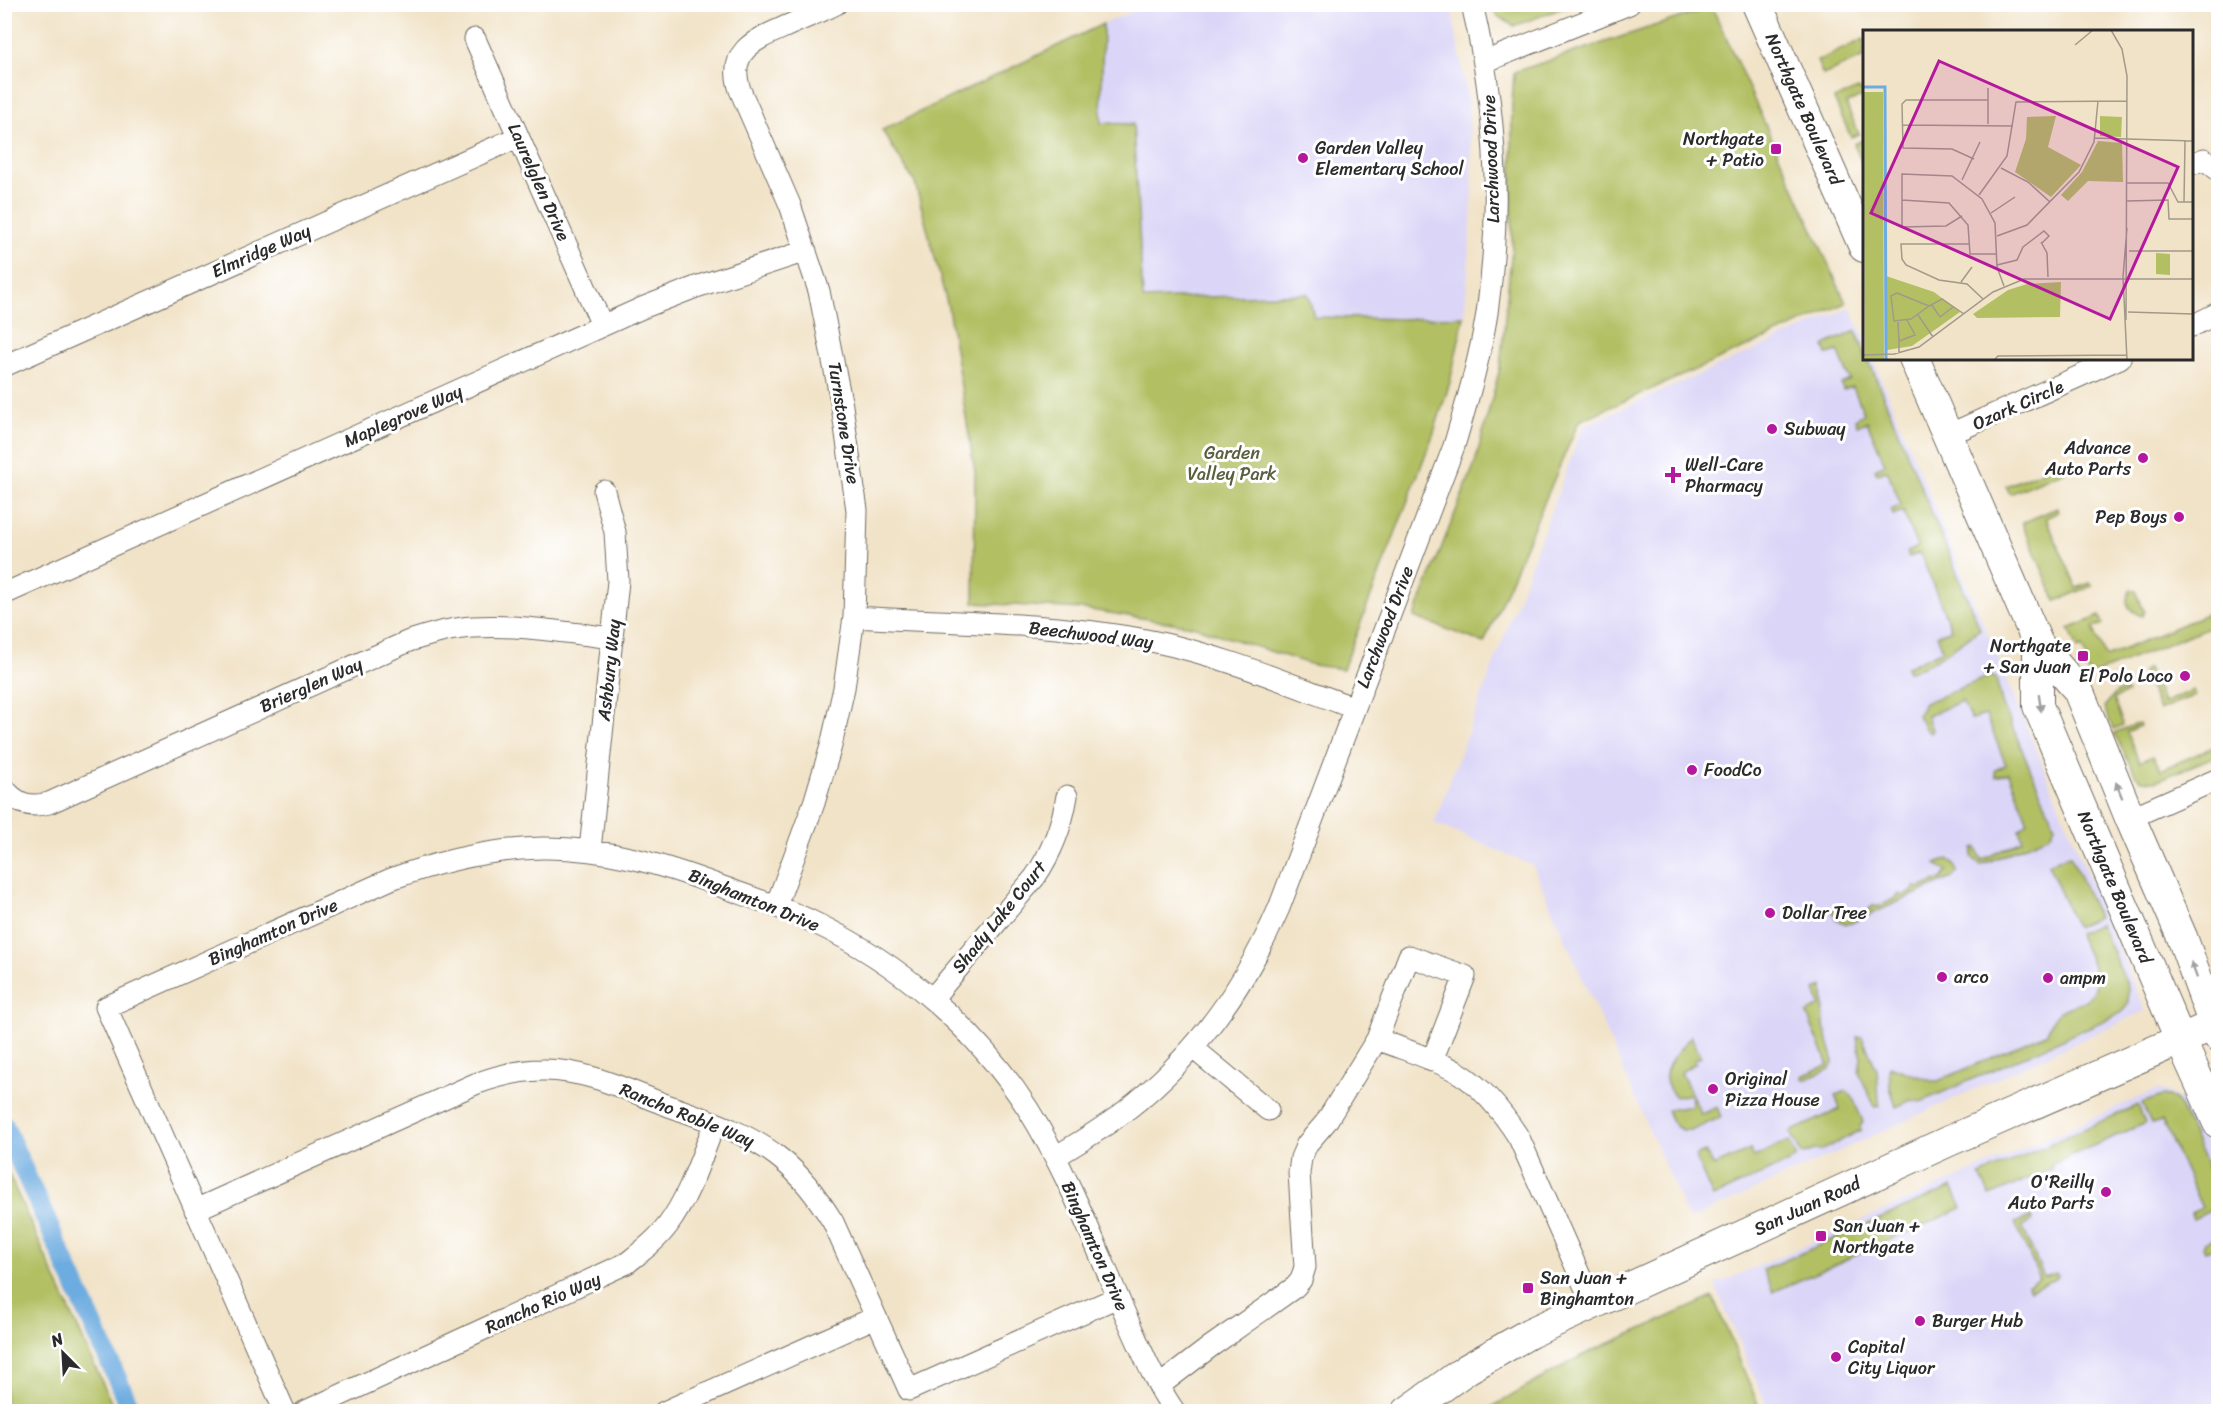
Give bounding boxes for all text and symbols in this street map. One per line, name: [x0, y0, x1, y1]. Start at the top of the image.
street label: Northgate Boulevard: [1756, 28, 1853, 192]
inset map: [1863, 30, 2193, 360]
street label: Larchwood Drive: [1473, 94, 1509, 224]
street label: Laurelglen Drive: [499, 118, 579, 246]
place label: Northgate + Patio: [1683, 123, 1764, 176]
place label: Garden Valley Elementary School: [1315, 132, 1464, 185]
marker: Northgate + Patio: [1769, 142, 1783, 156]
marker: Garden Valley Elementary School: [1296, 151, 1310, 165]
street label: Elmridge Way: [206, 215, 317, 287]
street label: Turnstone Drive: [819, 360, 869, 486]
street label: Ozark Circle: [1967, 370, 2069, 439]
street label: Maplegrove Way: [338, 375, 468, 457]
place label: Subway: [1784, 413, 1846, 445]
marker: Subway: [1765, 422, 1779, 436]
place label: Advance Auto Parts: [2044, 432, 2132, 485]
park label: Garden Valley Park: [1188, 437, 1277, 490]
place label: Well-Care Pharmacy: [1685, 449, 1764, 502]
marker: Advance Auto Parts: [2136, 451, 2150, 465]
marker: Well-Care Pharmacy: [1666, 468, 1680, 482]
place label: Pep Boys: [2095, 501, 2168, 533]
marker: Pep Boys: [2172, 510, 2186, 524]
street label: Larchwood Drive: [1347, 561, 1423, 693]
street label: Beechwood Way: [1027, 611, 1156, 659]
street label: Ashbury Way: [588, 617, 630, 724]
place label: Northgate + San Juan: [1983, 630, 2071, 683]
street label: Brierglen Way: [254, 648, 368, 722]
marker: Northgate + San Juan: [2076, 649, 2090, 663]
place label: El Polo Loco: [2079, 660, 2173, 692]
marker: El Polo Loco: [2178, 669, 2192, 683]
one-way arrow: [2035, 693, 2044, 712]
place label: FoodCo: [1704, 754, 1762, 786]
marker: FoodCo: [1685, 763, 1699, 777]
one-way arrow: [2114, 781, 2123, 799]
street label: Northgate Boulevard: [2068, 805, 2162, 970]
street label: Shady Lake Court: [943, 853, 1055, 981]
street label: Binghamton Drive: [683, 859, 825, 941]
street label: Binghamton Drive: [203, 889, 343, 975]
place label: Dollar Tree: [1782, 897, 1867, 929]
marker: Dollar Tree: [1763, 906, 1777, 920]
place label: arco: [1954, 961, 1989, 993]
one-way arrow: [2188, 961, 2198, 979]
place label: ampm: [2060, 962, 2106, 994]
marker: arco: [1935, 970, 1949, 984]
marker: ampm: [2041, 971, 2055, 985]
place label: Original Pizza House: [1725, 1063, 1820, 1116]
street label: Rancho Roble Way: [615, 1073, 760, 1157]
marker: Original Pizza House: [1706, 1082, 1720, 1096]
place label: O'Reilly Auto Parts: [2007, 1166, 2095, 1219]
street label: San Juan Road: [1748, 1167, 1867, 1245]
street label: Binghamton Drive: [1052, 1176, 1138, 1316]
marker: O'Reilly Auto Parts: [2099, 1185, 2113, 1199]
place label: San Juan + Northgate: [1833, 1210, 1920, 1263]
marker: San Juan + Northgate: [1814, 1229, 1828, 1243]
place label: San Juan + Binghamton: [1540, 1262, 1634, 1315]
street label: Rancho Rio Way: [480, 1263, 607, 1343]
marker: San Juan + Binghamton: [1521, 1281, 1535, 1295]
place label: Burger Hub: [1932, 1305, 2023, 1337]
marker: Burger Hub: [1913, 1314, 1927, 1328]
north arrow: [33, 1323, 93, 1383]
text: N: [45, 1324, 69, 1356]
place label: Capital City Liquor: [1848, 1331, 1936, 1384]
marker: Capital City Liquor: [1829, 1350, 1843, 1364]

